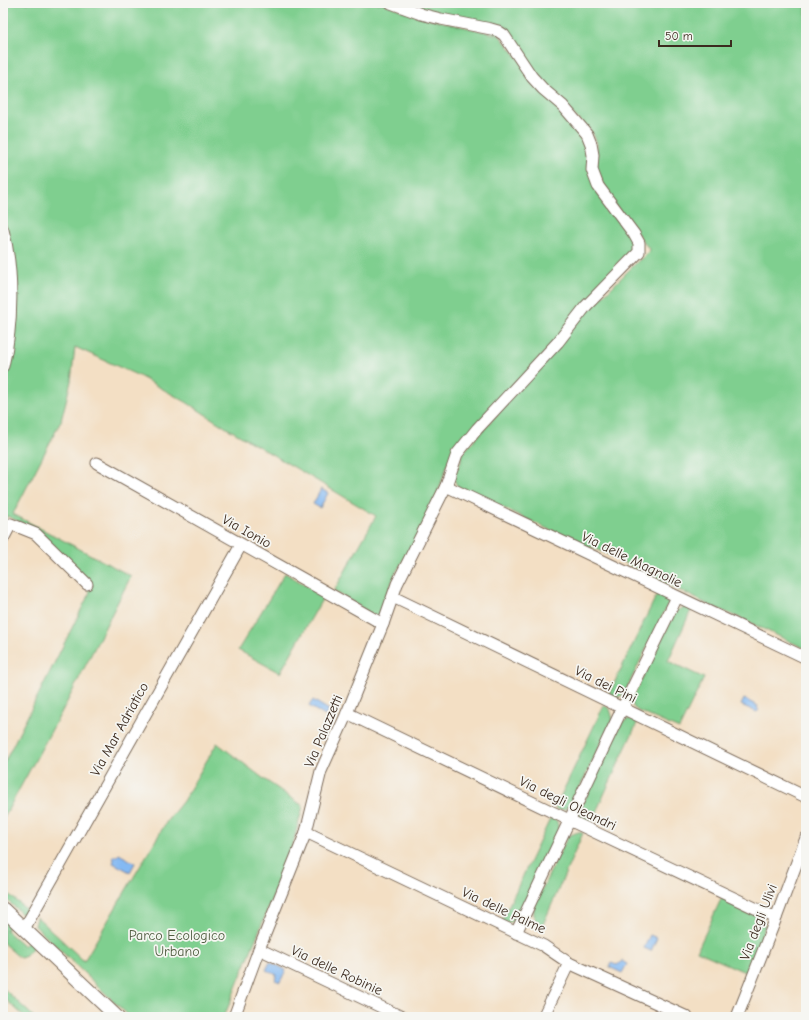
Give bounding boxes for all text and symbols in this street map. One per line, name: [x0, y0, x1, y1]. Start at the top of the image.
scale bar: [659, 22, 731, 48]
text: 50 m: [665, 29, 693, 43]
street label: Via Ionio: [219, 511, 274, 552]
street label: Via delle Magnolie: [579, 528, 685, 591]
street label: Via dei Pini: [572, 662, 640, 707]
street label: Via Mar Adriatico: [87, 679, 152, 779]
street label: Via Palazzetti: [301, 692, 346, 770]
street label: Via degli Oleandri: [517, 773, 619, 834]
street label: Via degli Ulivi: [736, 882, 781, 963]
street label: Via delle Palme: [459, 884, 549, 937]
park label: Parco Ecologico Urbano: [129, 927, 225, 960]
street label: Via delle Robinie: [288, 942, 385, 999]

